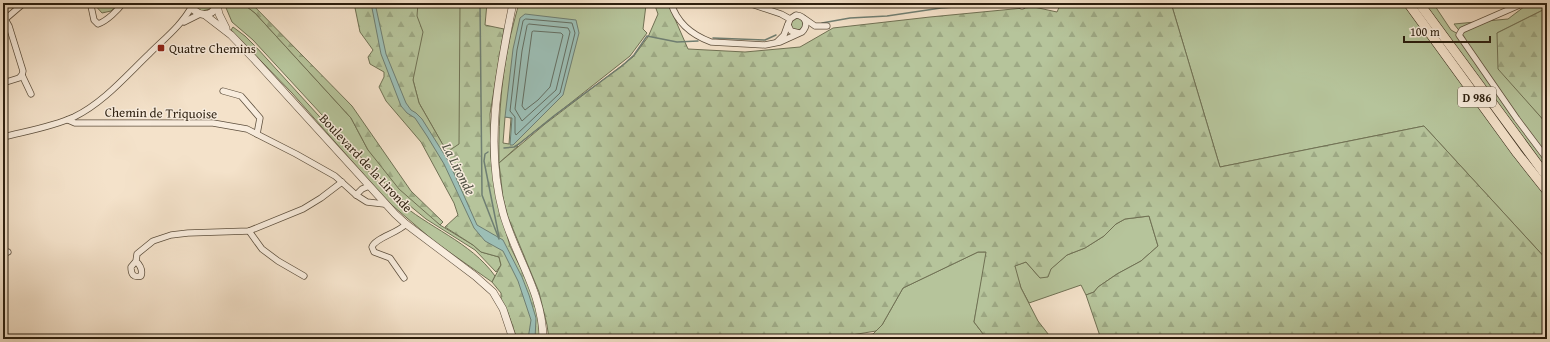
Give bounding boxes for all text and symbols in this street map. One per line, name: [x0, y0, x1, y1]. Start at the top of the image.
scale bar: [1404, 18, 1490, 44]
text: 100 m: [1410, 23, 1440, 40]
place label: Quatre Chemins: [169, 39, 256, 58]
marker: Quatre Chemins: [156, 43, 166, 53]
road number: D 986: [1458, 87, 1496, 107]
street label: Chemin de Triquoise: [105, 103, 217, 123]
street label: Boulevard de la Lironde: [315, 109, 417, 217]
water label: La Lironde: [437, 138, 481, 199]

